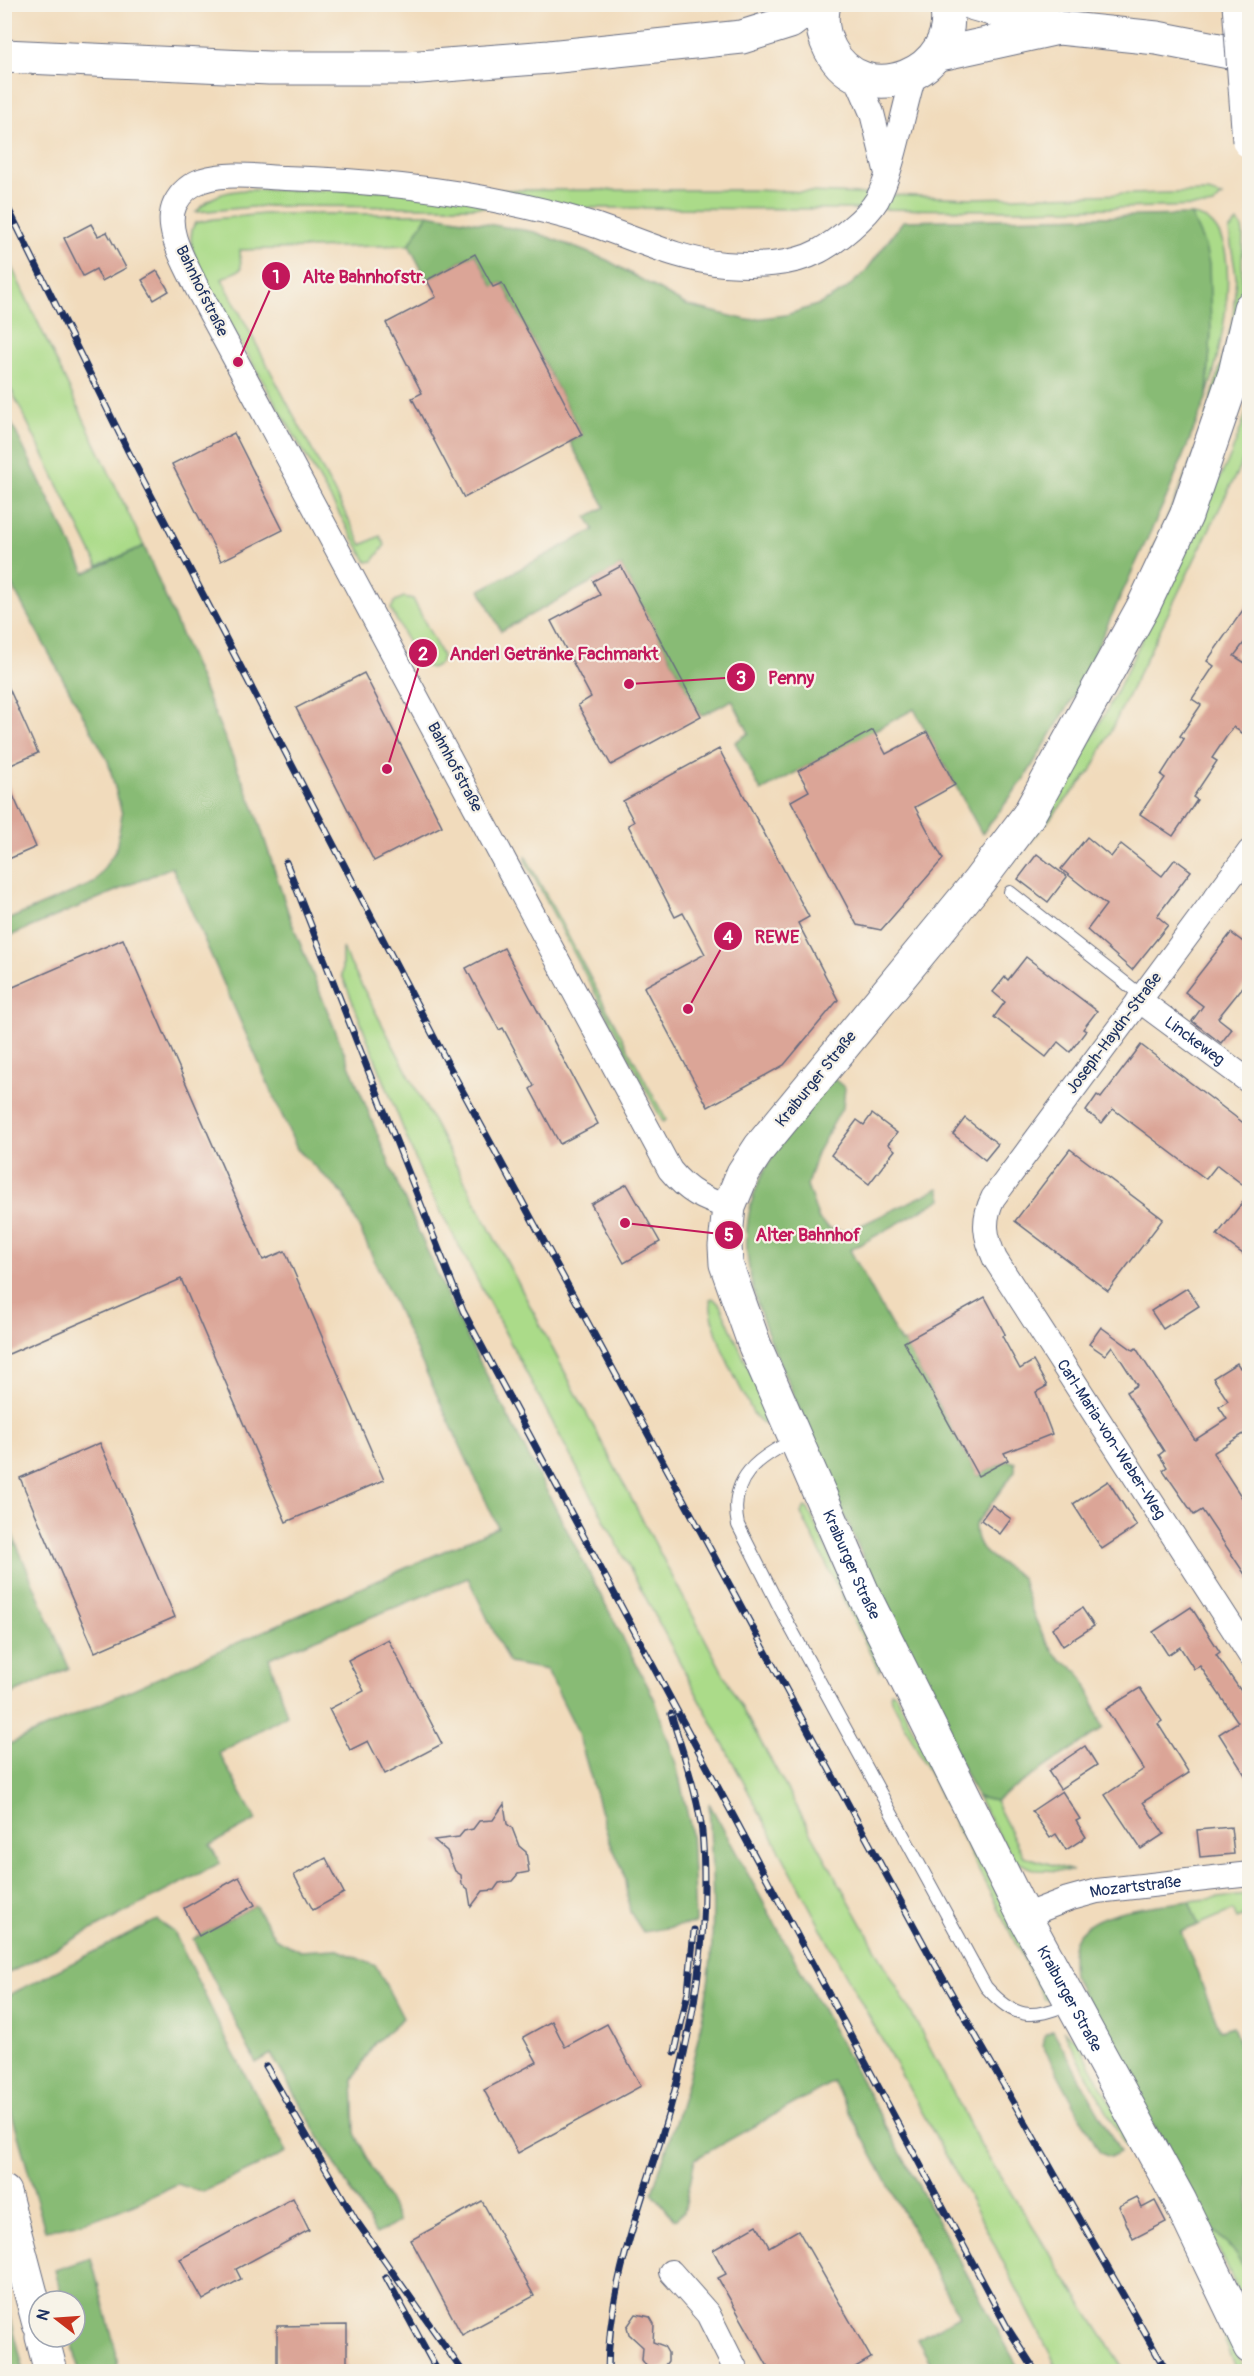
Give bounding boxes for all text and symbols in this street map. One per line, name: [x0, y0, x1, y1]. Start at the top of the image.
street label: Bahnhofstraße: [171, 242, 233, 340]
callout: Alte Bahnhofstr.: [261, 258, 438, 294]
text: 1: [272, 266, 280, 289]
text: Alte Bahnhofstr.: [302, 266, 426, 289]
callout: Anderl Getränke Fachmarkt: [408, 635, 671, 671]
text: 2: [418, 643, 428, 666]
text: Anderl Getränke Fachmarkt: [449, 643, 659, 666]
callout: Penny: [726, 659, 826, 695]
text: 3: [736, 667, 746, 690]
text: Penny: [768, 667, 814, 690]
street label: Bahnhofstraße: [423, 719, 487, 815]
callout: REWE: [713, 918, 811, 954]
text: 4: [723, 926, 734, 949]
text: REWE: [755, 926, 800, 949]
street label: Joseph-Haydn-Straße: [1062, 968, 1166, 1098]
street label: Linckeweg: [1160, 1012, 1229, 1070]
street label: Kraiburger Straße: [771, 1027, 861, 1131]
callout: Alter Bahnhof: [714, 1217, 873, 1253]
text: 5: [724, 1224, 734, 1247]
text: Alter Bahnhof: [755, 1224, 861, 1247]
street label: Carl-Maria-von-Weber-Weg: [1052, 1356, 1170, 1523]
street label: Kraiburger Straße: [818, 1507, 885, 1623]
street label: Mozartstraße: [1088, 1872, 1182, 1903]
street label: Kraiburger Straße: [1032, 1942, 1107, 2056]
north arrow: [27, 2289, 87, 2349]
text: N: [32, 2307, 55, 2323]

